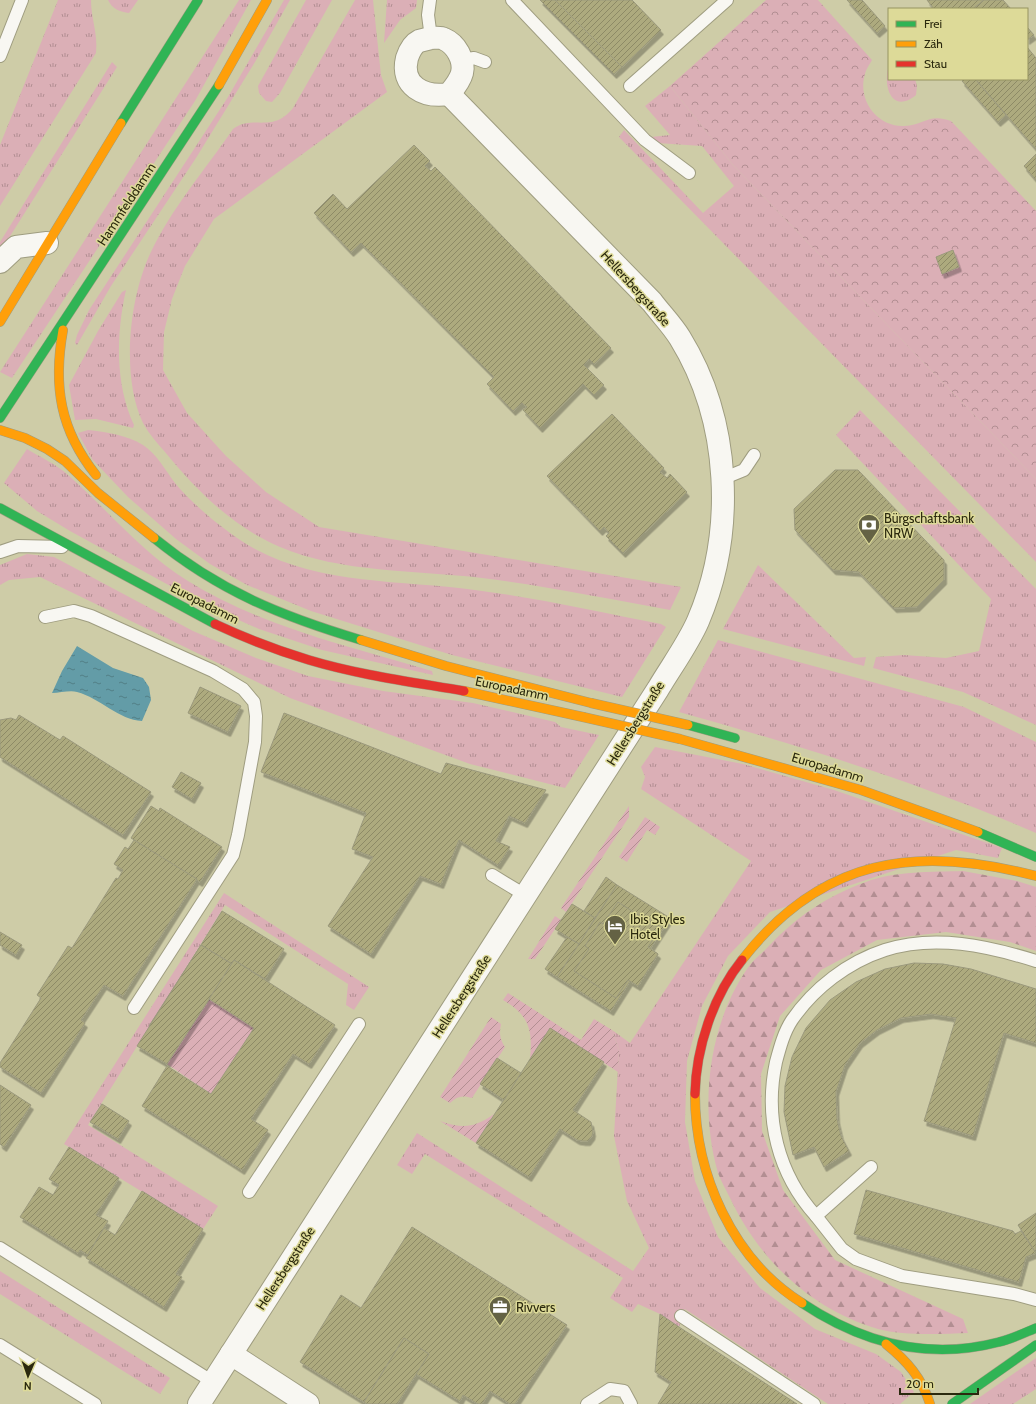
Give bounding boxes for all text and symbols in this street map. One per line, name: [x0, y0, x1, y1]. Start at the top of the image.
legend: [888, 8, 1028, 80]
text: Frei: [924, 16, 942, 31]
text: Zäh: [924, 36, 943, 51]
text: Stau: [924, 56, 947, 71]
street label: Hammfelddamm: [93, 160, 159, 248]
street label: Hellersbergstraße: [598, 247, 674, 329]
place label: Bürgschaftsbank NRW: [884, 510, 974, 541]
bank icon: Bürgschaftsbank NRW: [856, 512, 882, 545]
street label: Europadamm: [168, 579, 242, 627]
street label: Europadamm: [474, 672, 550, 704]
street label: Hellersbergstraße: [603, 678, 667, 768]
street label: Europadamm: [790, 748, 866, 786]
place label: Ibis Styles Hotel: [630, 911, 685, 942]
hotel icon: Ibis Styles Hotel: [602, 913, 628, 946]
street label: Hellersbergstraße: [428, 951, 494, 1041]
street label: Hellersbergstraße: [252, 1223, 318, 1313]
office icon: Rivvers: [487, 1294, 513, 1327]
place label: Rivvers: [516, 1299, 556, 1315]
north arrow: [8, 1356, 48, 1396]
scale bar: [900, 1370, 978, 1396]
text: 20 m: [906, 1376, 934, 1391]
text: N: [24, 1379, 32, 1393]

